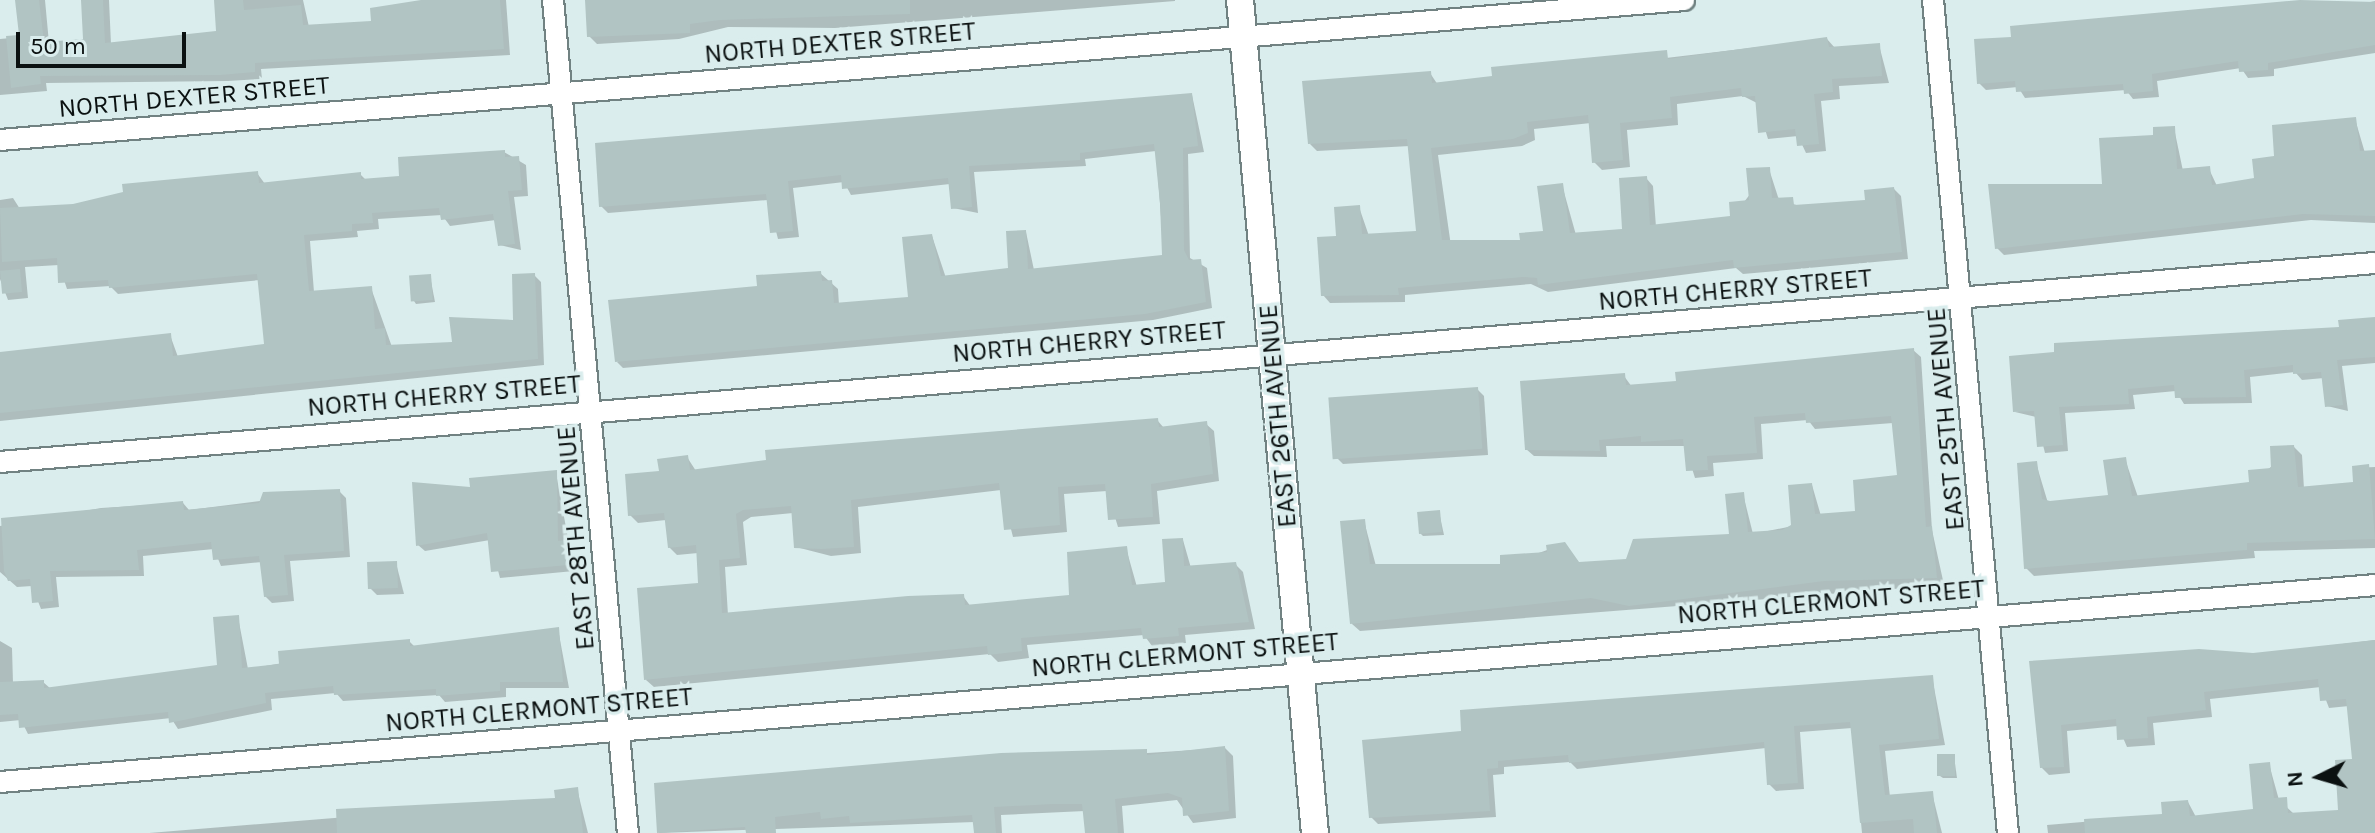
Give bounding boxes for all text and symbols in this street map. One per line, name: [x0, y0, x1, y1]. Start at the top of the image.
scale bar: [20, 16, 190, 66]
street label: NORTH DEXTER STREET: [703, 16, 977, 70]
text: 50 m: [30, 32, 86, 60]
street label: NORTH DEXTER STREET: [57, 70, 331, 124]
street label: NORTH CHERRY STREET: [1597, 263, 1873, 317]
street label: EAST 26TH AVENUE: [1253, 303, 1303, 529]
street label: EAST 25TH AVENUE: [1921, 306, 1971, 532]
street label: NORTH CHERRY STREET: [951, 315, 1227, 369]
street label: NORTH CHERRY STREET: [306, 369, 582, 423]
street label: EAST 28TH AVENUE: [551, 425, 601, 651]
street label: NORTH CLERMONT STREET: [1676, 573, 1986, 631]
street label: NORTH CLERMONT STREET: [1030, 626, 1340, 684]
street label: NORTH CLERMONT STREET: [384, 681, 694, 739]
north arrow: [2279, 737, 2359, 817]
text: N: [2281, 770, 2309, 788]

